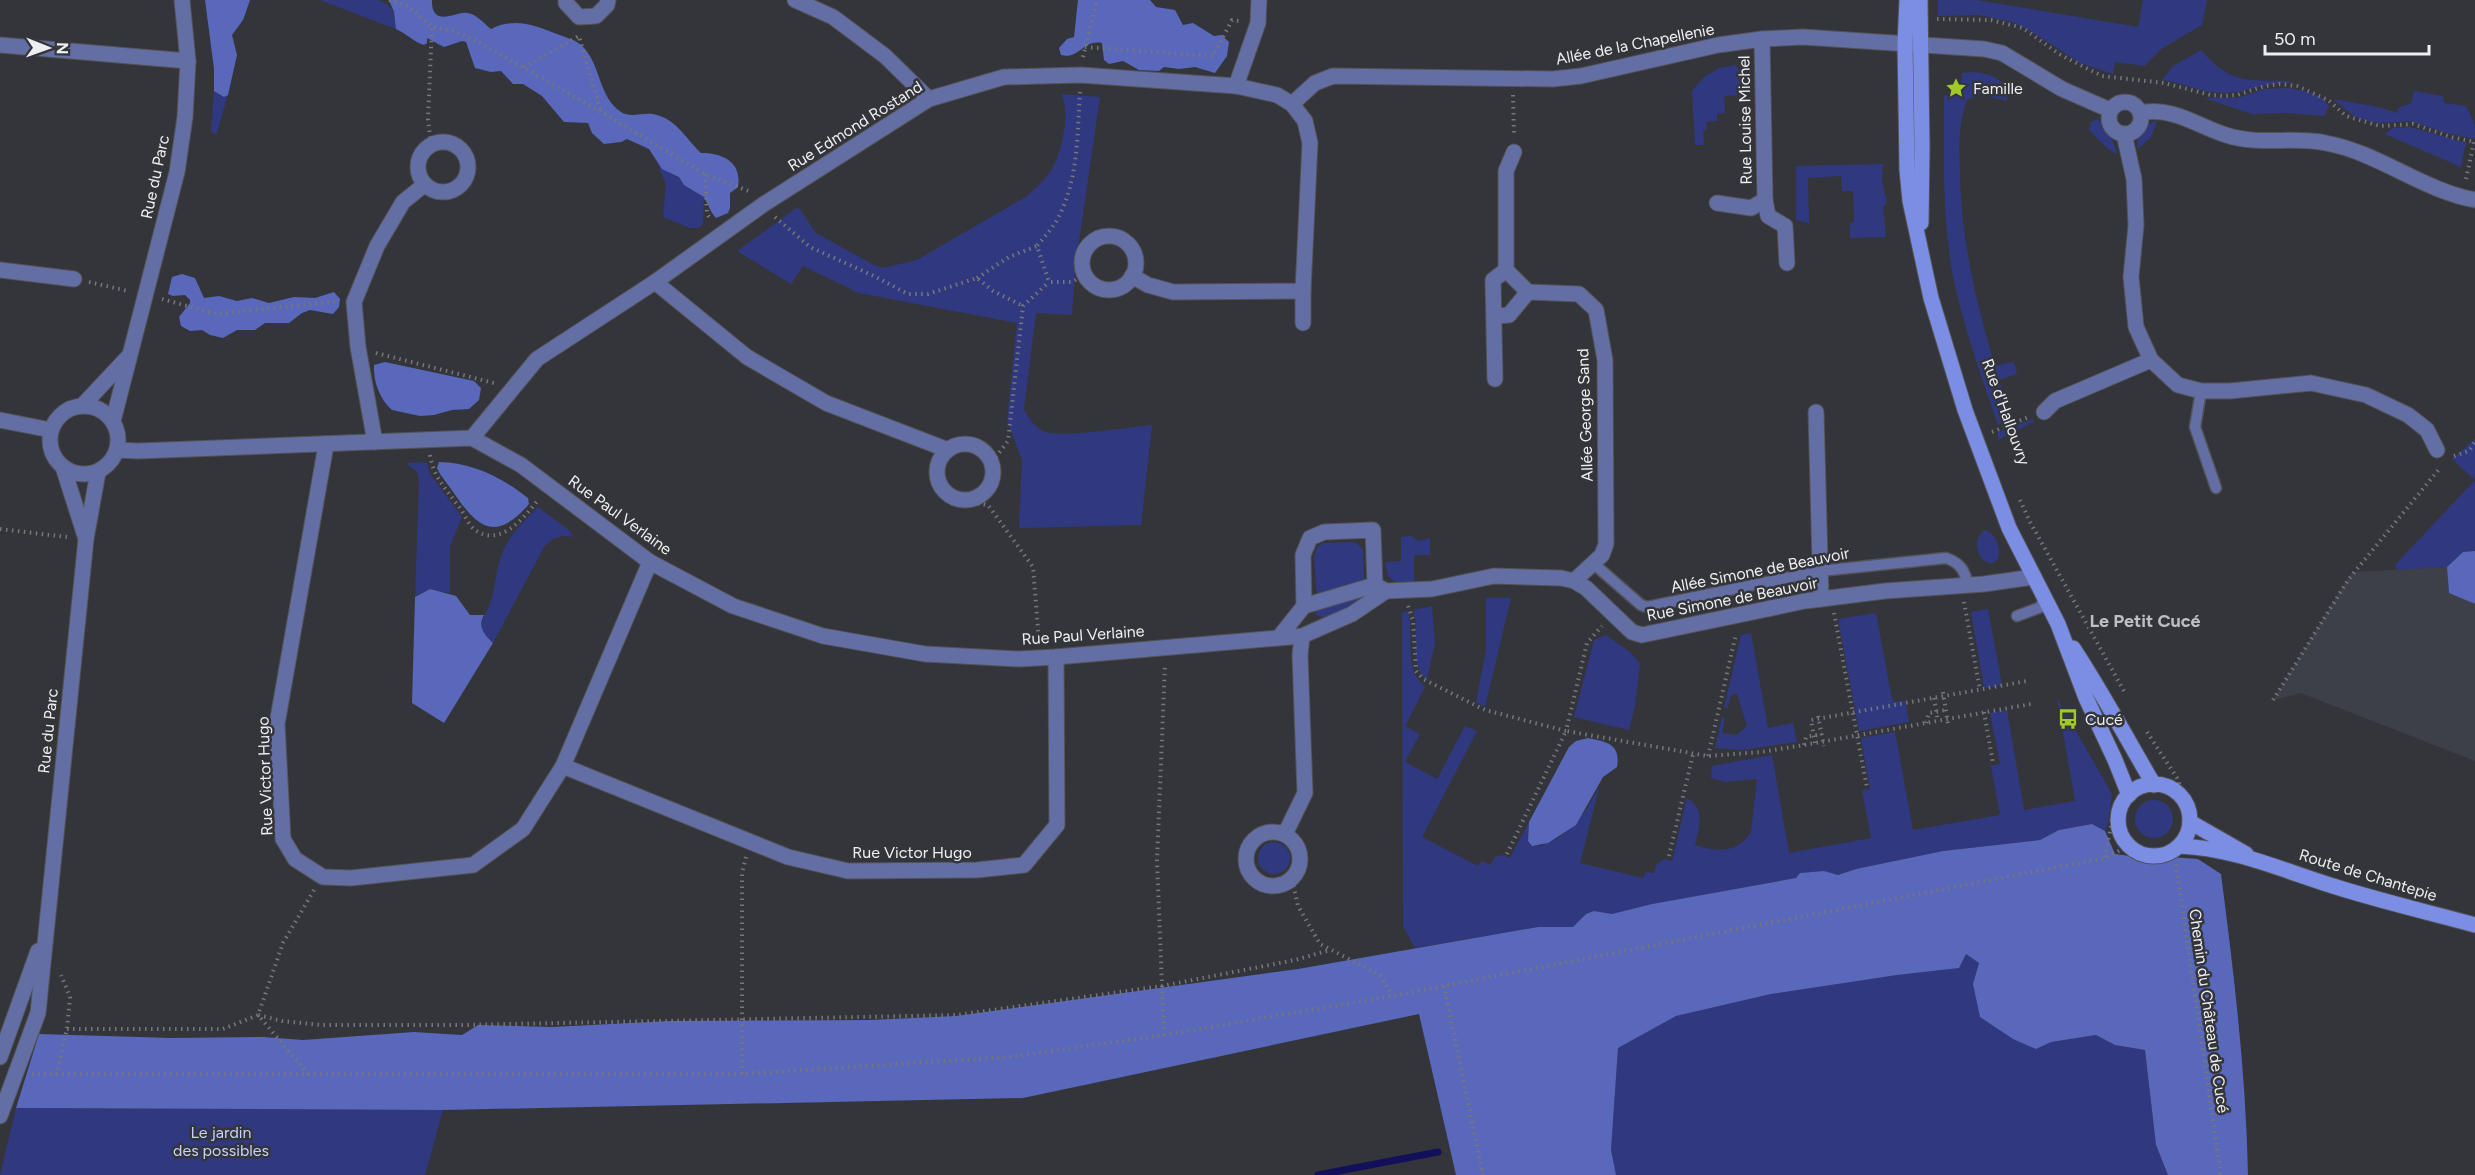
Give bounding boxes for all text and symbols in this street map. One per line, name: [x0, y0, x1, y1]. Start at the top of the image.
north arrow: [18, 18, 78, 78]
scale bar: [2265, 18, 2428, 56]
street label: Allée de la Chapellenie: [1554, 19, 1716, 69]
text: 50 m: [2274, 28, 2316, 50]
text: N: [53, 42, 72, 55]
street label: Rue Louise Michel: [1734, 55, 1756, 185]
place icon: Famille: [1944, 76, 1968, 100]
street label: Rue Edmond Rostand: [784, 77, 926, 175]
place label: Famille: [1973, 79, 2023, 98]
street label: Rue du Parc: [137, 133, 173, 221]
street label: Allée George Sand: [1573, 348, 1597, 482]
street label: Rue d'Hallouvry: [1978, 356, 2034, 468]
street label: Rue Paul Verlaine: [565, 471, 676, 559]
street label: Allée Simone de Beauvoir: [1669, 543, 1852, 597]
street label: Rue Simone de Beauvoir: [1645, 573, 1820, 625]
district label: Le Petit Cucé: [2089, 610, 2201, 632]
street label: Rue Paul Verlaine: [1021, 621, 1145, 649]
street label: Rue du Parc: [34, 687, 62, 774]
bus stop icon: Cucé: [2056, 707, 2080, 731]
place label: Cucé: [2085, 710, 2123, 729]
street label: Rue Victor Hugo: [253, 716, 277, 836]
street label: Rue Victor Hugo: [852, 843, 972, 862]
street label: Route de Chantepie: [2297, 845, 2439, 905]
street label: Chemin du Château de Cucé: [2185, 908, 2233, 1115]
park label: Le jardin des possibles: [173, 1123, 269, 1160]

